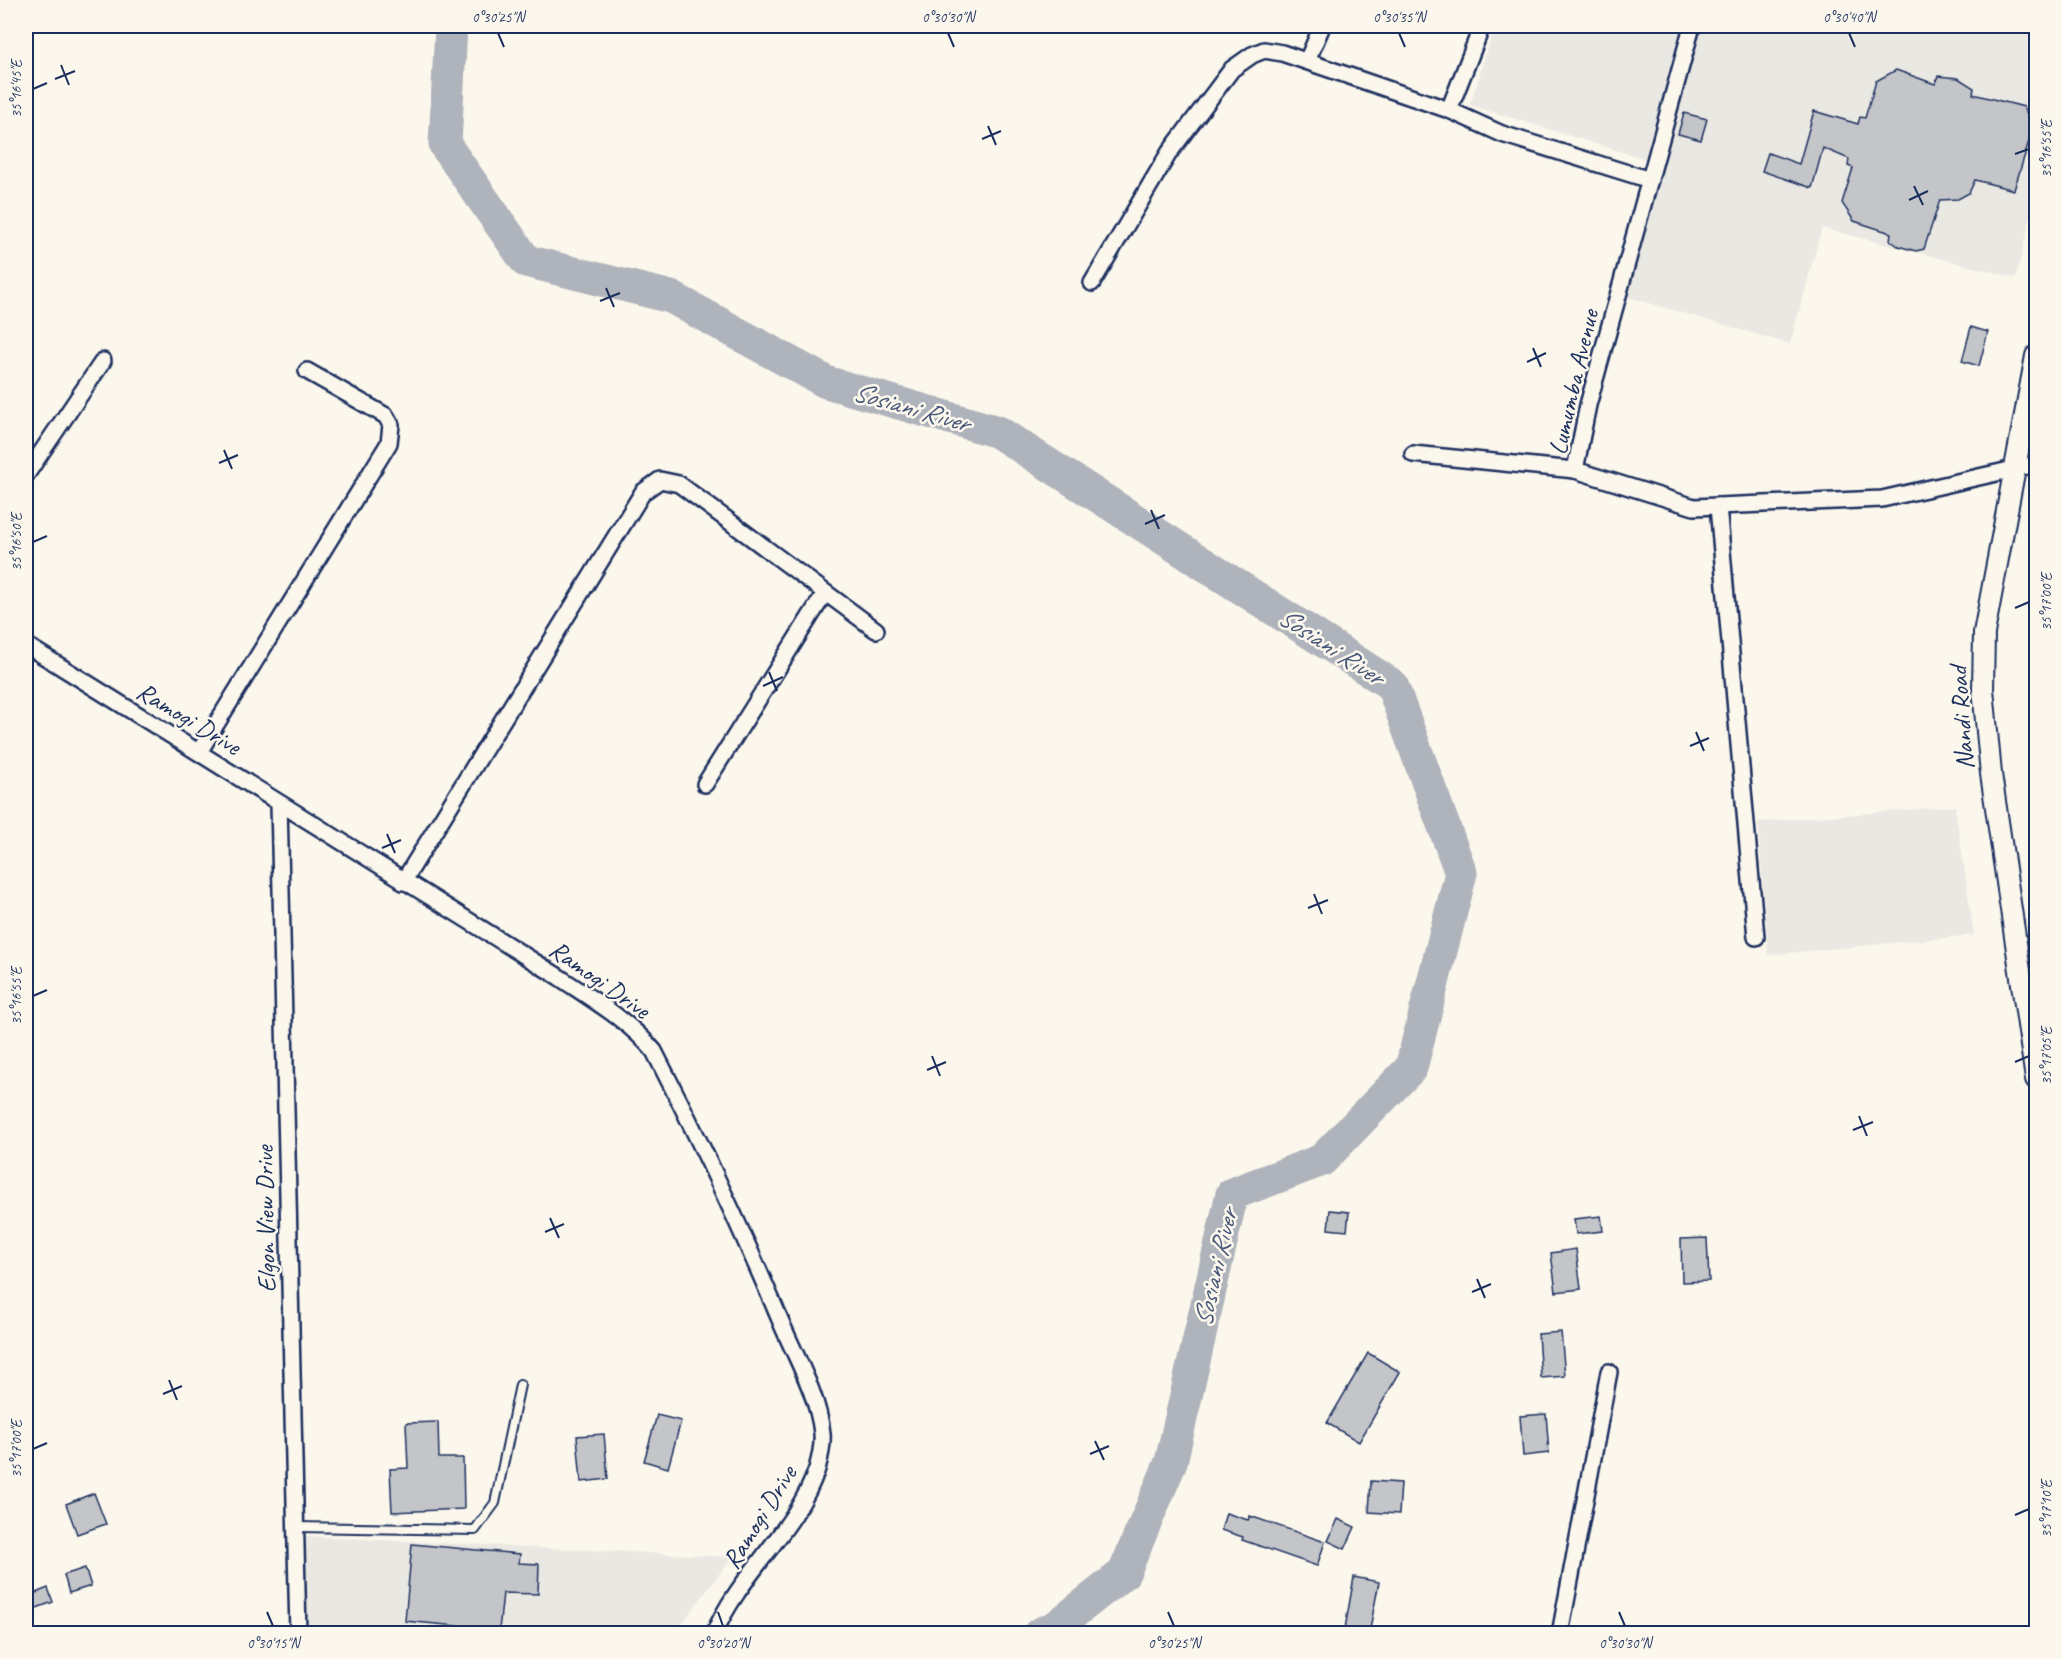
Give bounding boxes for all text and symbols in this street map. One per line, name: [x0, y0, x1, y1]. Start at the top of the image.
text: 0°30'25"N: [472, 8, 527, 27]
text: 0°30'30"N: [922, 8, 977, 27]
text: 0°30'35"N: [1373, 8, 1428, 27]
text: 0°30'40"N: [1823, 8, 1878, 27]
text: 35°16'45"E: [7, 58, 26, 118]
text: 35°16'55"E: [2037, 118, 2056, 178]
street label: Lumumba Avenue: [1541, 305, 1607, 458]
water label: Sosiani River: [849, 374, 978, 441]
text: 35°16'50"E: [7, 511, 26, 571]
text: 35°17'00"E: [2037, 571, 2056, 631]
water label: Sosiani River: [1272, 599, 1394, 695]
street label: Nandi Road: [1941, 661, 1982, 771]
street label: Ramogi Drive: [131, 674, 248, 763]
street label: Ramogi Drive: [543, 933, 658, 1027]
text: 35°16'55"E: [7, 965, 26, 1025]
text: 35°17'05"E: [2037, 1025, 2056, 1085]
street label: Elgon View Drive: [248, 1144, 283, 1293]
water label: Sosiani River: [1185, 1201, 1246, 1330]
text: 35°17'00"E: [7, 1418, 26, 1478]
street label: Ramogi Drive: [715, 1458, 805, 1575]
text: 35°17'10"E: [2037, 1478, 2056, 1538]
text: 0°30'15"N: [247, 1634, 302, 1653]
text: 0°30'20"N: [697, 1634, 752, 1653]
text: 0°30'25"N: [1148, 1634, 1203, 1653]
text: 0°30'30"N: [1599, 1634, 1654, 1653]

